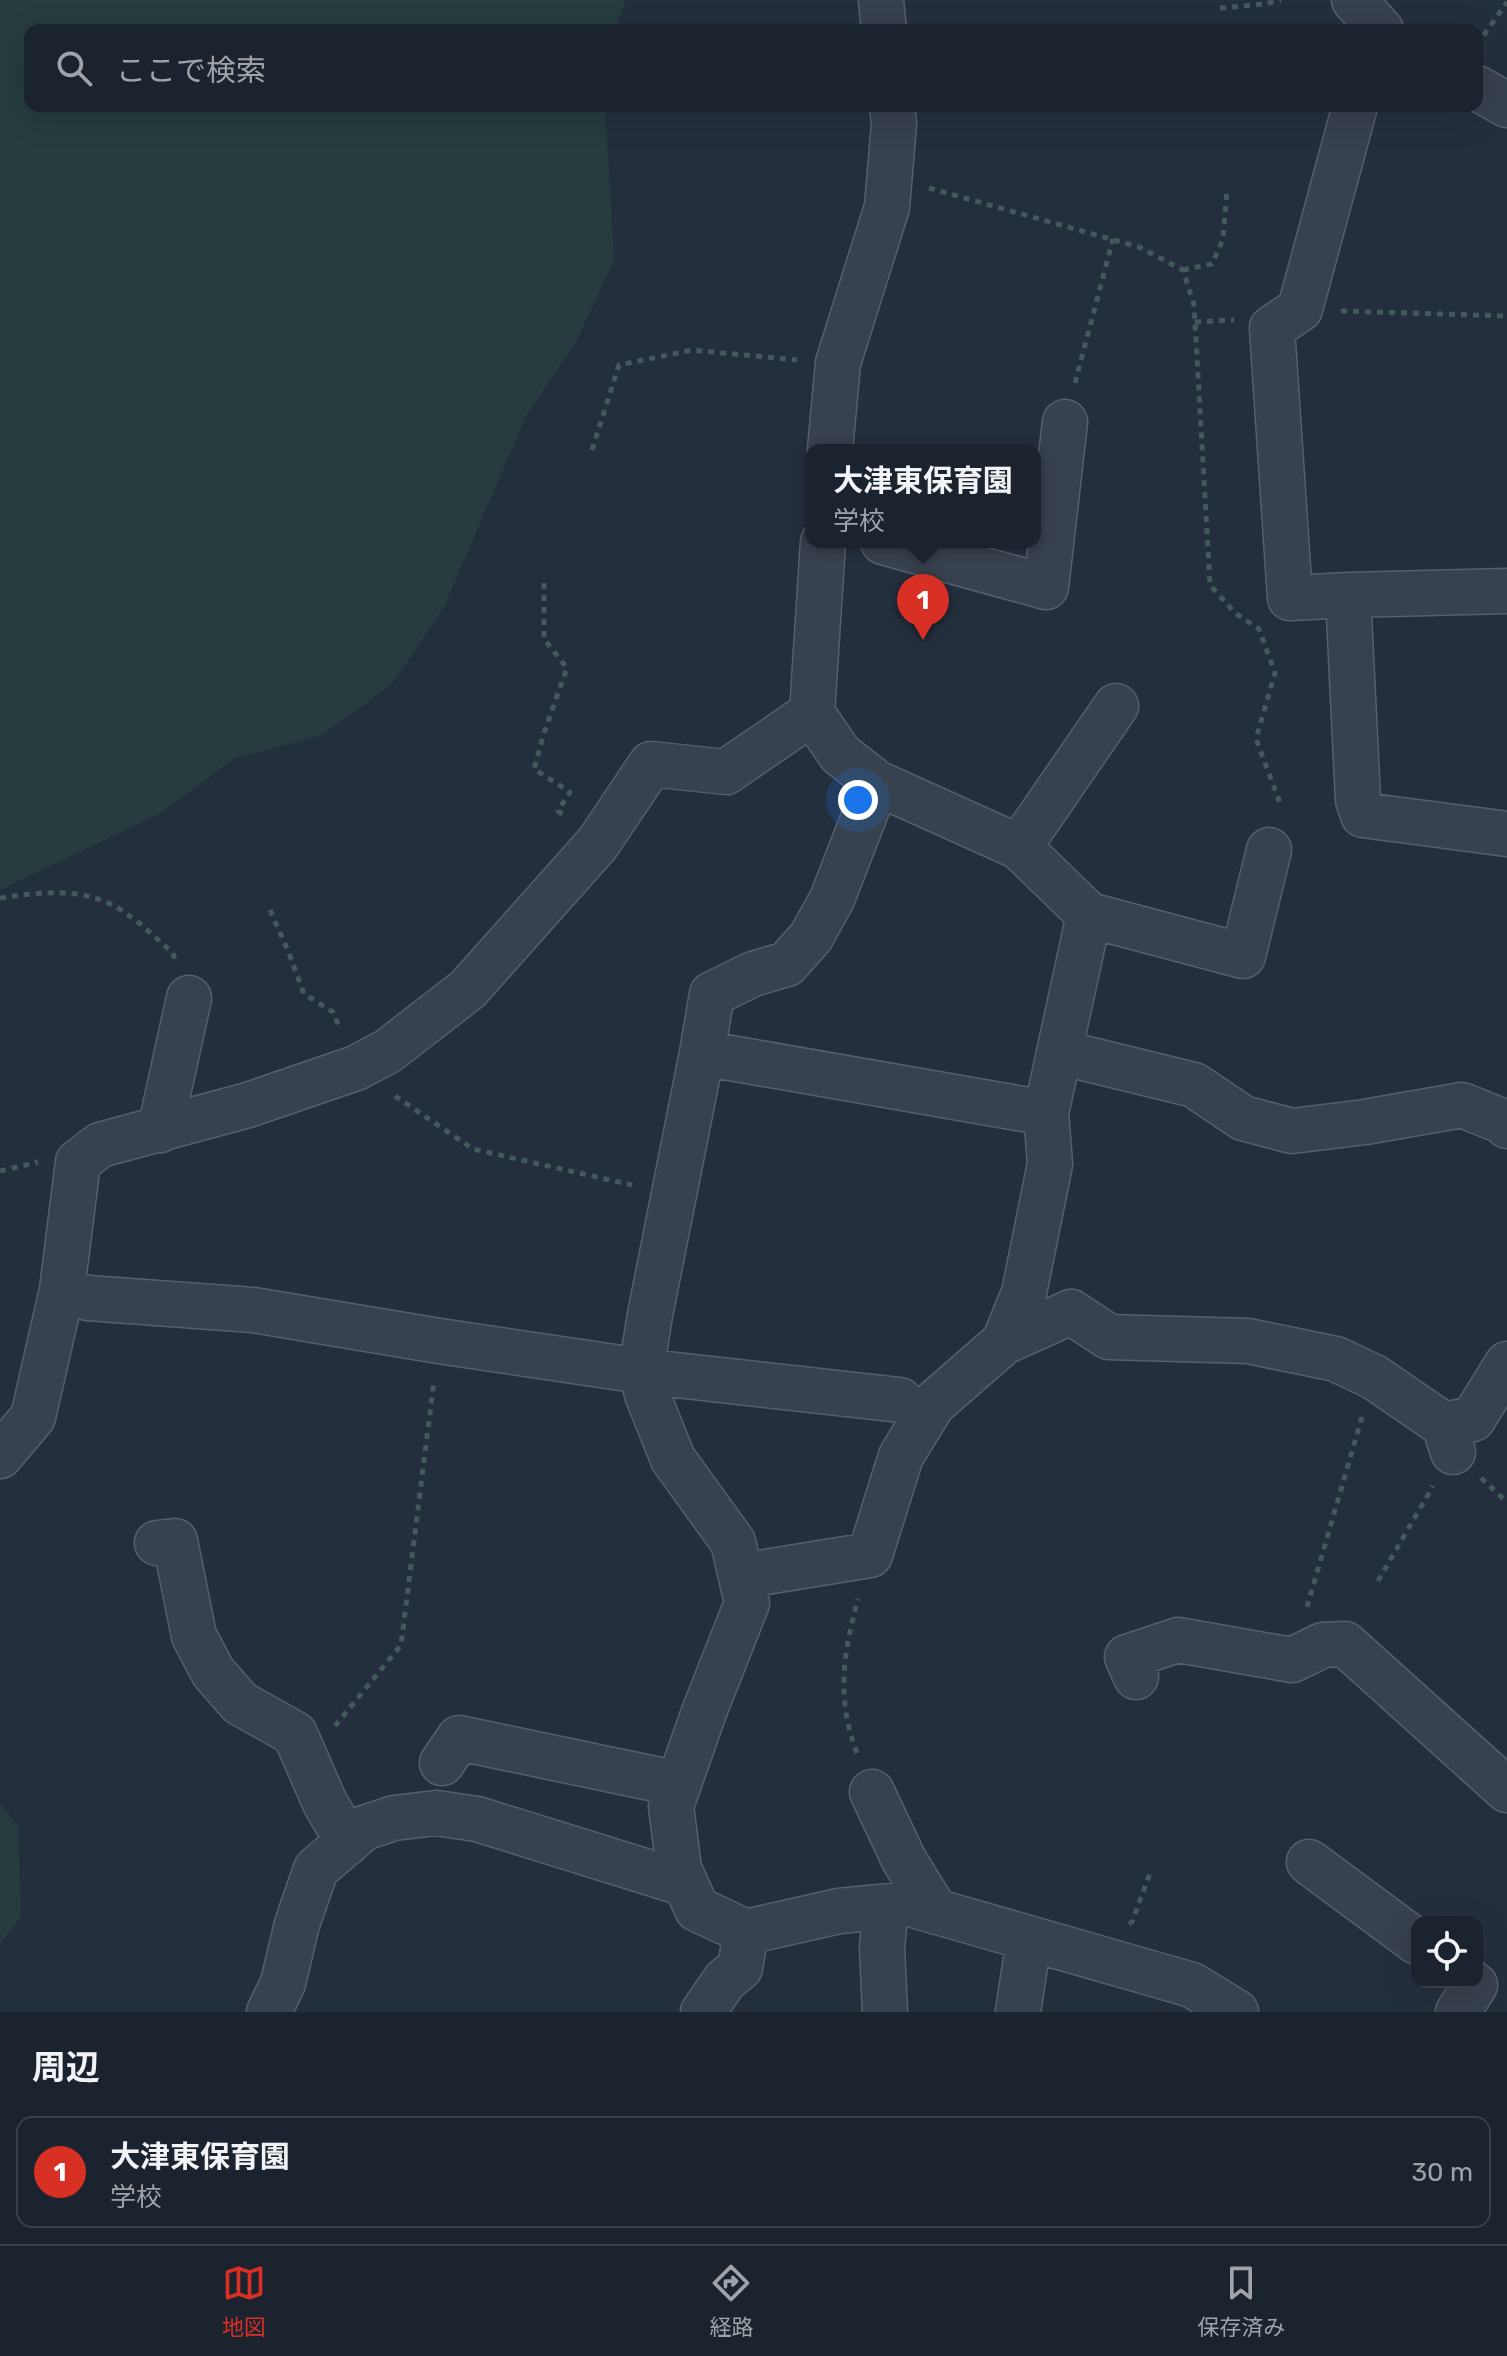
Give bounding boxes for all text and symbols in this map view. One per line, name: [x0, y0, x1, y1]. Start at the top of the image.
search box: [24, 24, 1483, 112]
icon: search: [52, 46, 96, 90]
text: ここで検索: [116, 53, 266, 89]
popup: [805, 444, 1041, 548]
text: 大津東保育園: [833, 463, 1013, 499]
text: 学校: [833, 506, 885, 537]
pin: 1: [897, 574, 949, 640]
your location: [838, 780, 878, 820]
map controls: [1411, 1916, 1483, 1988]
button: locate: [1411, 1916, 1483, 1988]
text: 周辺: [32, 2047, 100, 2088]
text: 大津東保育園: [110, 2139, 290, 2175]
text: 1: [54, 2157, 66, 2188]
text: 30 m: [1411, 2157, 1473, 2188]
text: 学校: [110, 2182, 162, 2213]
tab: 地図: [222, 2261, 266, 2341]
tab: 経路: [709, 2261, 753, 2341]
tab: 保存済み: [1197, 2261, 1285, 2341]

